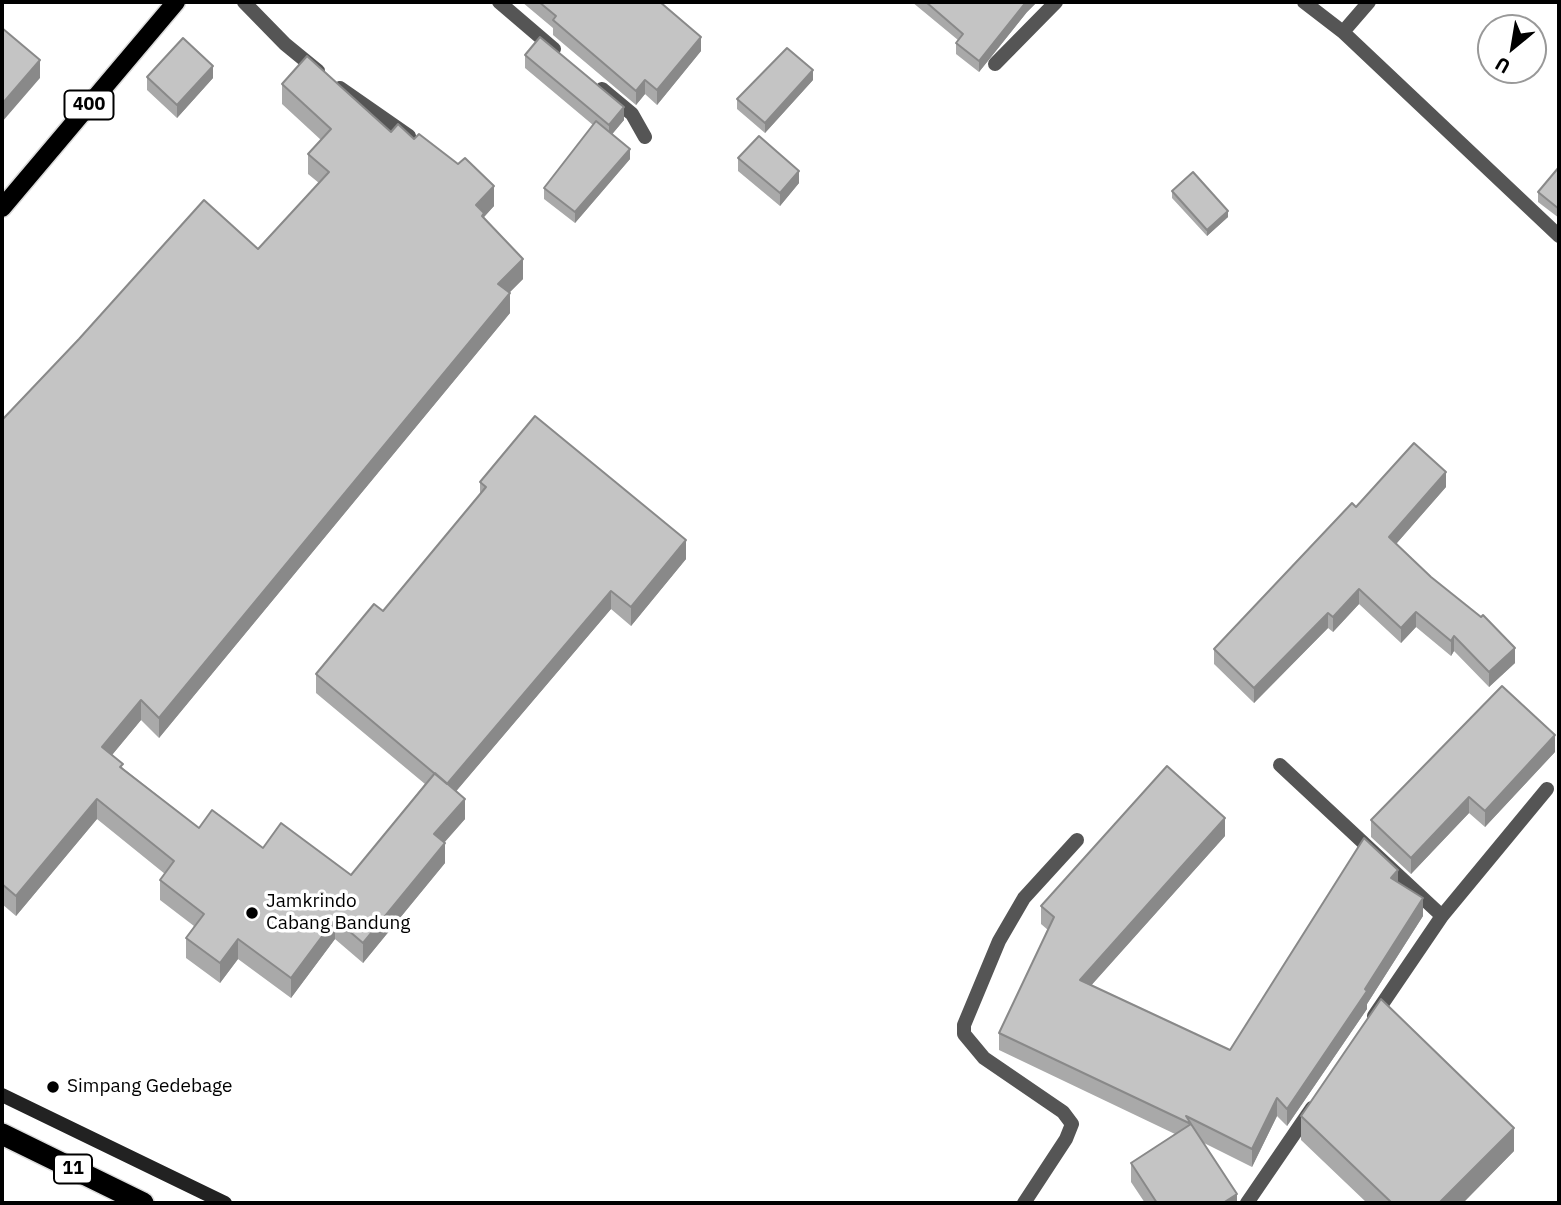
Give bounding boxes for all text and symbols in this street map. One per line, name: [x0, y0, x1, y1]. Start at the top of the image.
north arrow: [1477, 14, 1547, 84]
text: U: [1491, 52, 1514, 79]
road number: 400: [64, 90, 114, 120]
place label: Jamkrindo Cabang Bandung: [266, 891, 410, 935]
marker: Jamkrindo Cabang Bandung: [244, 905, 260, 921]
place label: Simpang Gedebage: [67, 1076, 232, 1098]
marker: Simpang Gedebage: [45, 1079, 61, 1095]
road number: 11: [54, 1154, 92, 1184]

